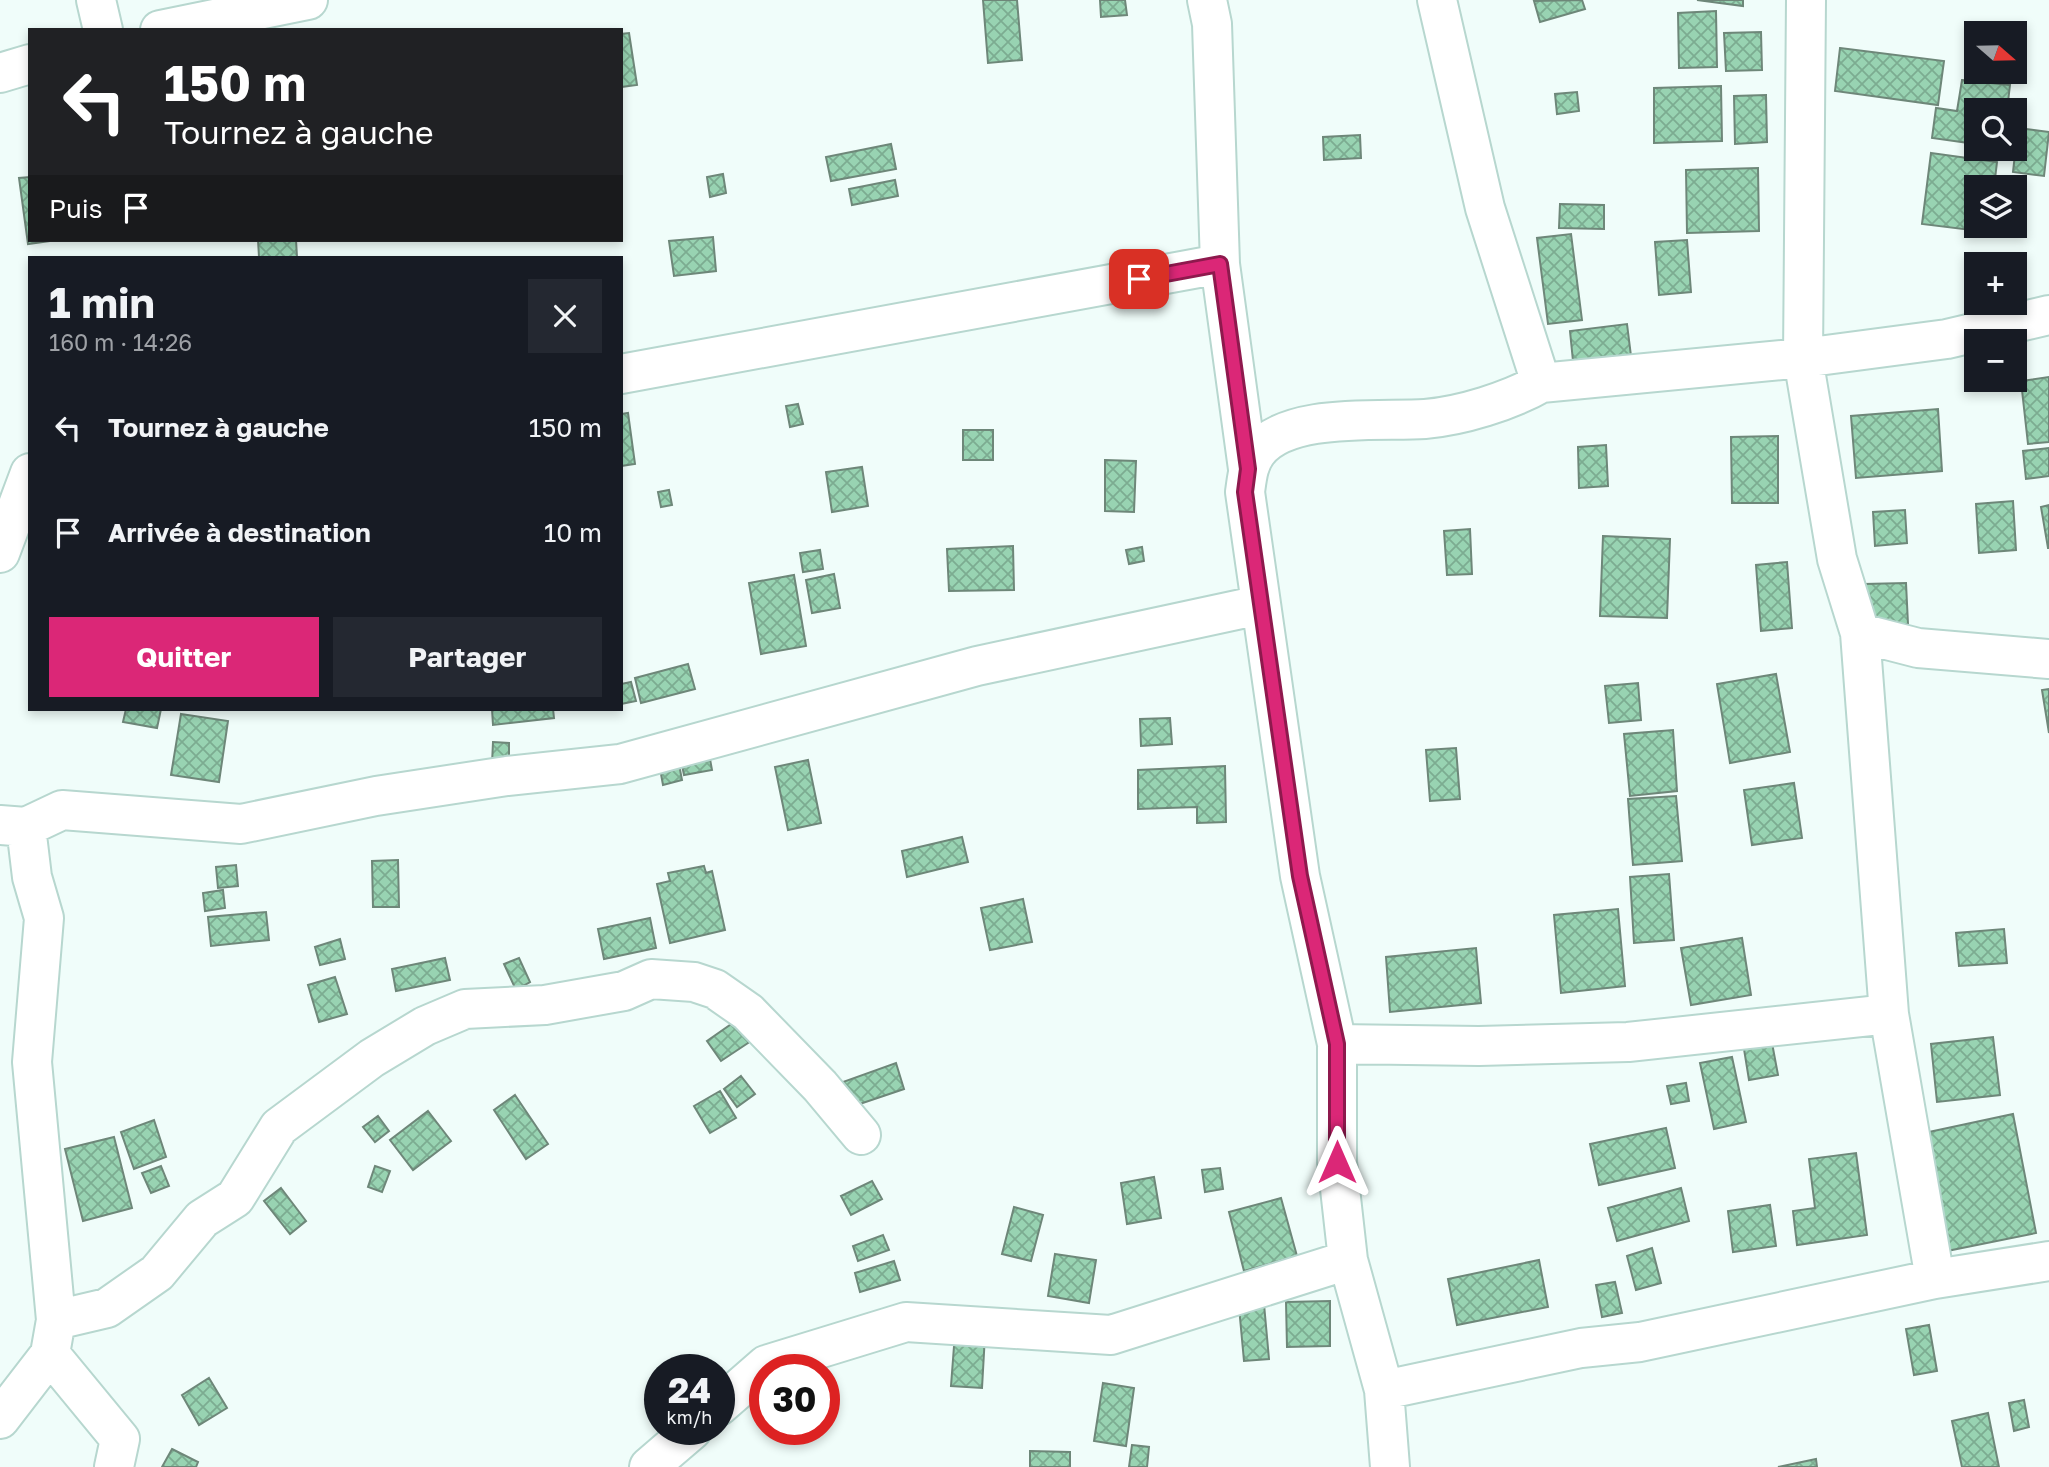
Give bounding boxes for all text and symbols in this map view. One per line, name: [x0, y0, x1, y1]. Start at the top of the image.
north arrow: [1964, 21, 2026, 84]
map controls: [1964, 21, 2027, 392]
text: 150 m: [164, 53, 306, 112]
icon: left: [49, 56, 140, 147]
button: search: [1964, 98, 2027, 161]
text: Tournez à gauche: [164, 113, 433, 151]
button: layers: [1964, 175, 2027, 238]
icon: arrive: [117, 189, 155, 227]
text: Puis: [49, 193, 103, 224]
pin: [1109, 249, 1169, 309]
button: +: [1964, 252, 2027, 315]
icon: arrive: [1120, 260, 1158, 298]
text: 1 min: [49, 277, 155, 327]
button: close: [528, 279, 602, 353]
text: 160 m · 14:26: [49, 328, 192, 356]
button: −: [1964, 329, 2027, 392]
icon: left: [49, 409, 87, 447]
text: Tournez à gauche: [108, 412, 329, 443]
text: 150 m: [529, 412, 602, 443]
icon: arrive: [49, 514, 87, 552]
text: Arrivée à destination: [108, 517, 371, 548]
text: 10 m: [544, 517, 602, 548]
button: Quitter: [49, 617, 319, 697]
button: Partager: [333, 617, 602, 697]
position arrow: [1300, 1125, 1374, 1199]
speed limit sign: 30: [749, 1354, 840, 1445]
text: 24: [668, 1369, 711, 1411]
text: km/h: [667, 1406, 712, 1428]

